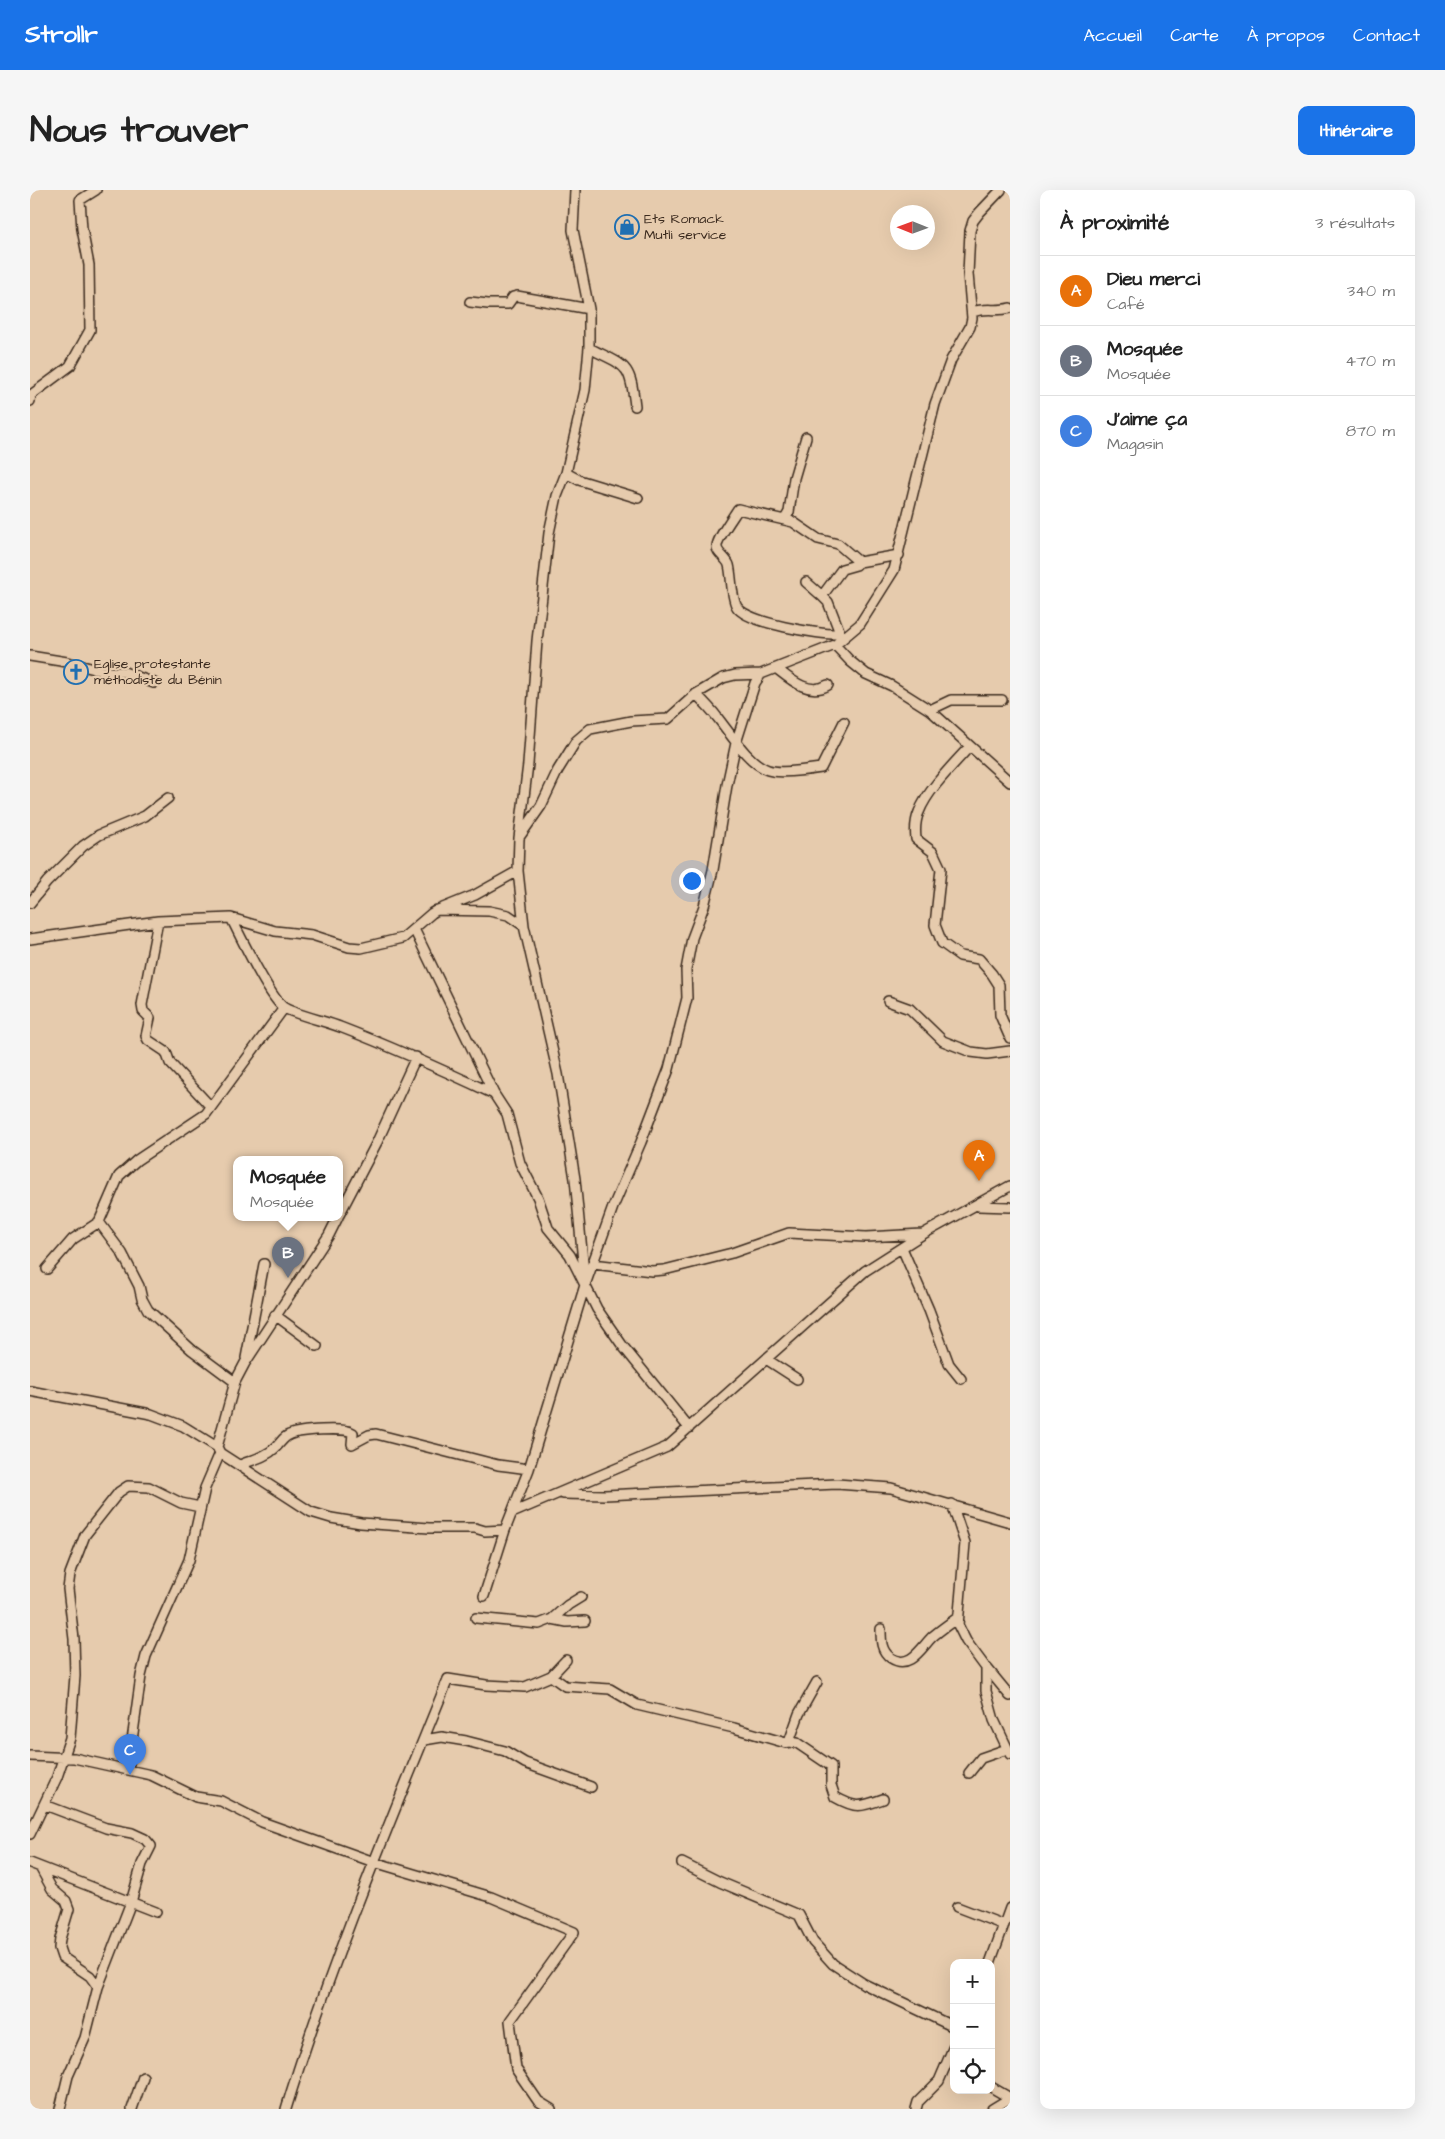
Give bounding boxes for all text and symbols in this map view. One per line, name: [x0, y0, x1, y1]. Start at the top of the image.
text: Strollr: [25, 18, 98, 52]
text: Accueil: [1083, 23, 1142, 48]
text: Carte: [1170, 23, 1219, 48]
text: À propos: [1247, 23, 1325, 48]
text: Contact: [1353, 23, 1420, 48]
text: Nous trouver: [30, 106, 248, 155]
button: Itinéraire: [1298, 106, 1415, 155]
north arrow: [890, 205, 935, 250]
text: À proximité: [1060, 208, 1169, 237]
place label: Ets Romack Mutli service: [644, 209, 727, 245]
text: 3 résultats: [1315, 212, 1395, 234]
shop icon: Ets Romack Mutli service: [614, 214, 640, 240]
text: Dieu merci: [1107, 266, 1200, 293]
text: A: [1071, 280, 1081, 302]
text: 340 m: [1347, 280, 1395, 302]
text: Café: [1107, 293, 1145, 315]
text: Mosquée: [1107, 336, 1183, 363]
text: B: [1070, 350, 1082, 372]
text: 470 m: [1345, 350, 1395, 372]
text: Mosquée: [1107, 363, 1171, 385]
text: J'aime ça: [1107, 406, 1187, 433]
text: C: [1070, 420, 1082, 442]
text: 870 m: [1346, 420, 1395, 442]
text: Magasin: [1107, 433, 1163, 455]
place label: Eglise protestante méthodiste du Bénin: [94, 654, 222, 690]
church icon: Eglise protestante méthodiste du Bénin: [63, 659, 89, 685]
your location: [679, 868, 705, 894]
pin: A: [963, 1140, 995, 1181]
popup: [233, 1156, 343, 1221]
text: Mosquée: [250, 1164, 326, 1191]
text: Mosquée: [250, 1191, 314, 1213]
pin: B: [272, 1237, 304, 1278]
pin: C: [114, 1734, 146, 1775]
map controls: [950, 1959, 995, 2094]
button: +: [950, 1959, 995, 2004]
button: −: [950, 2004, 995, 2049]
button: locate: [950, 2049, 995, 2094]

